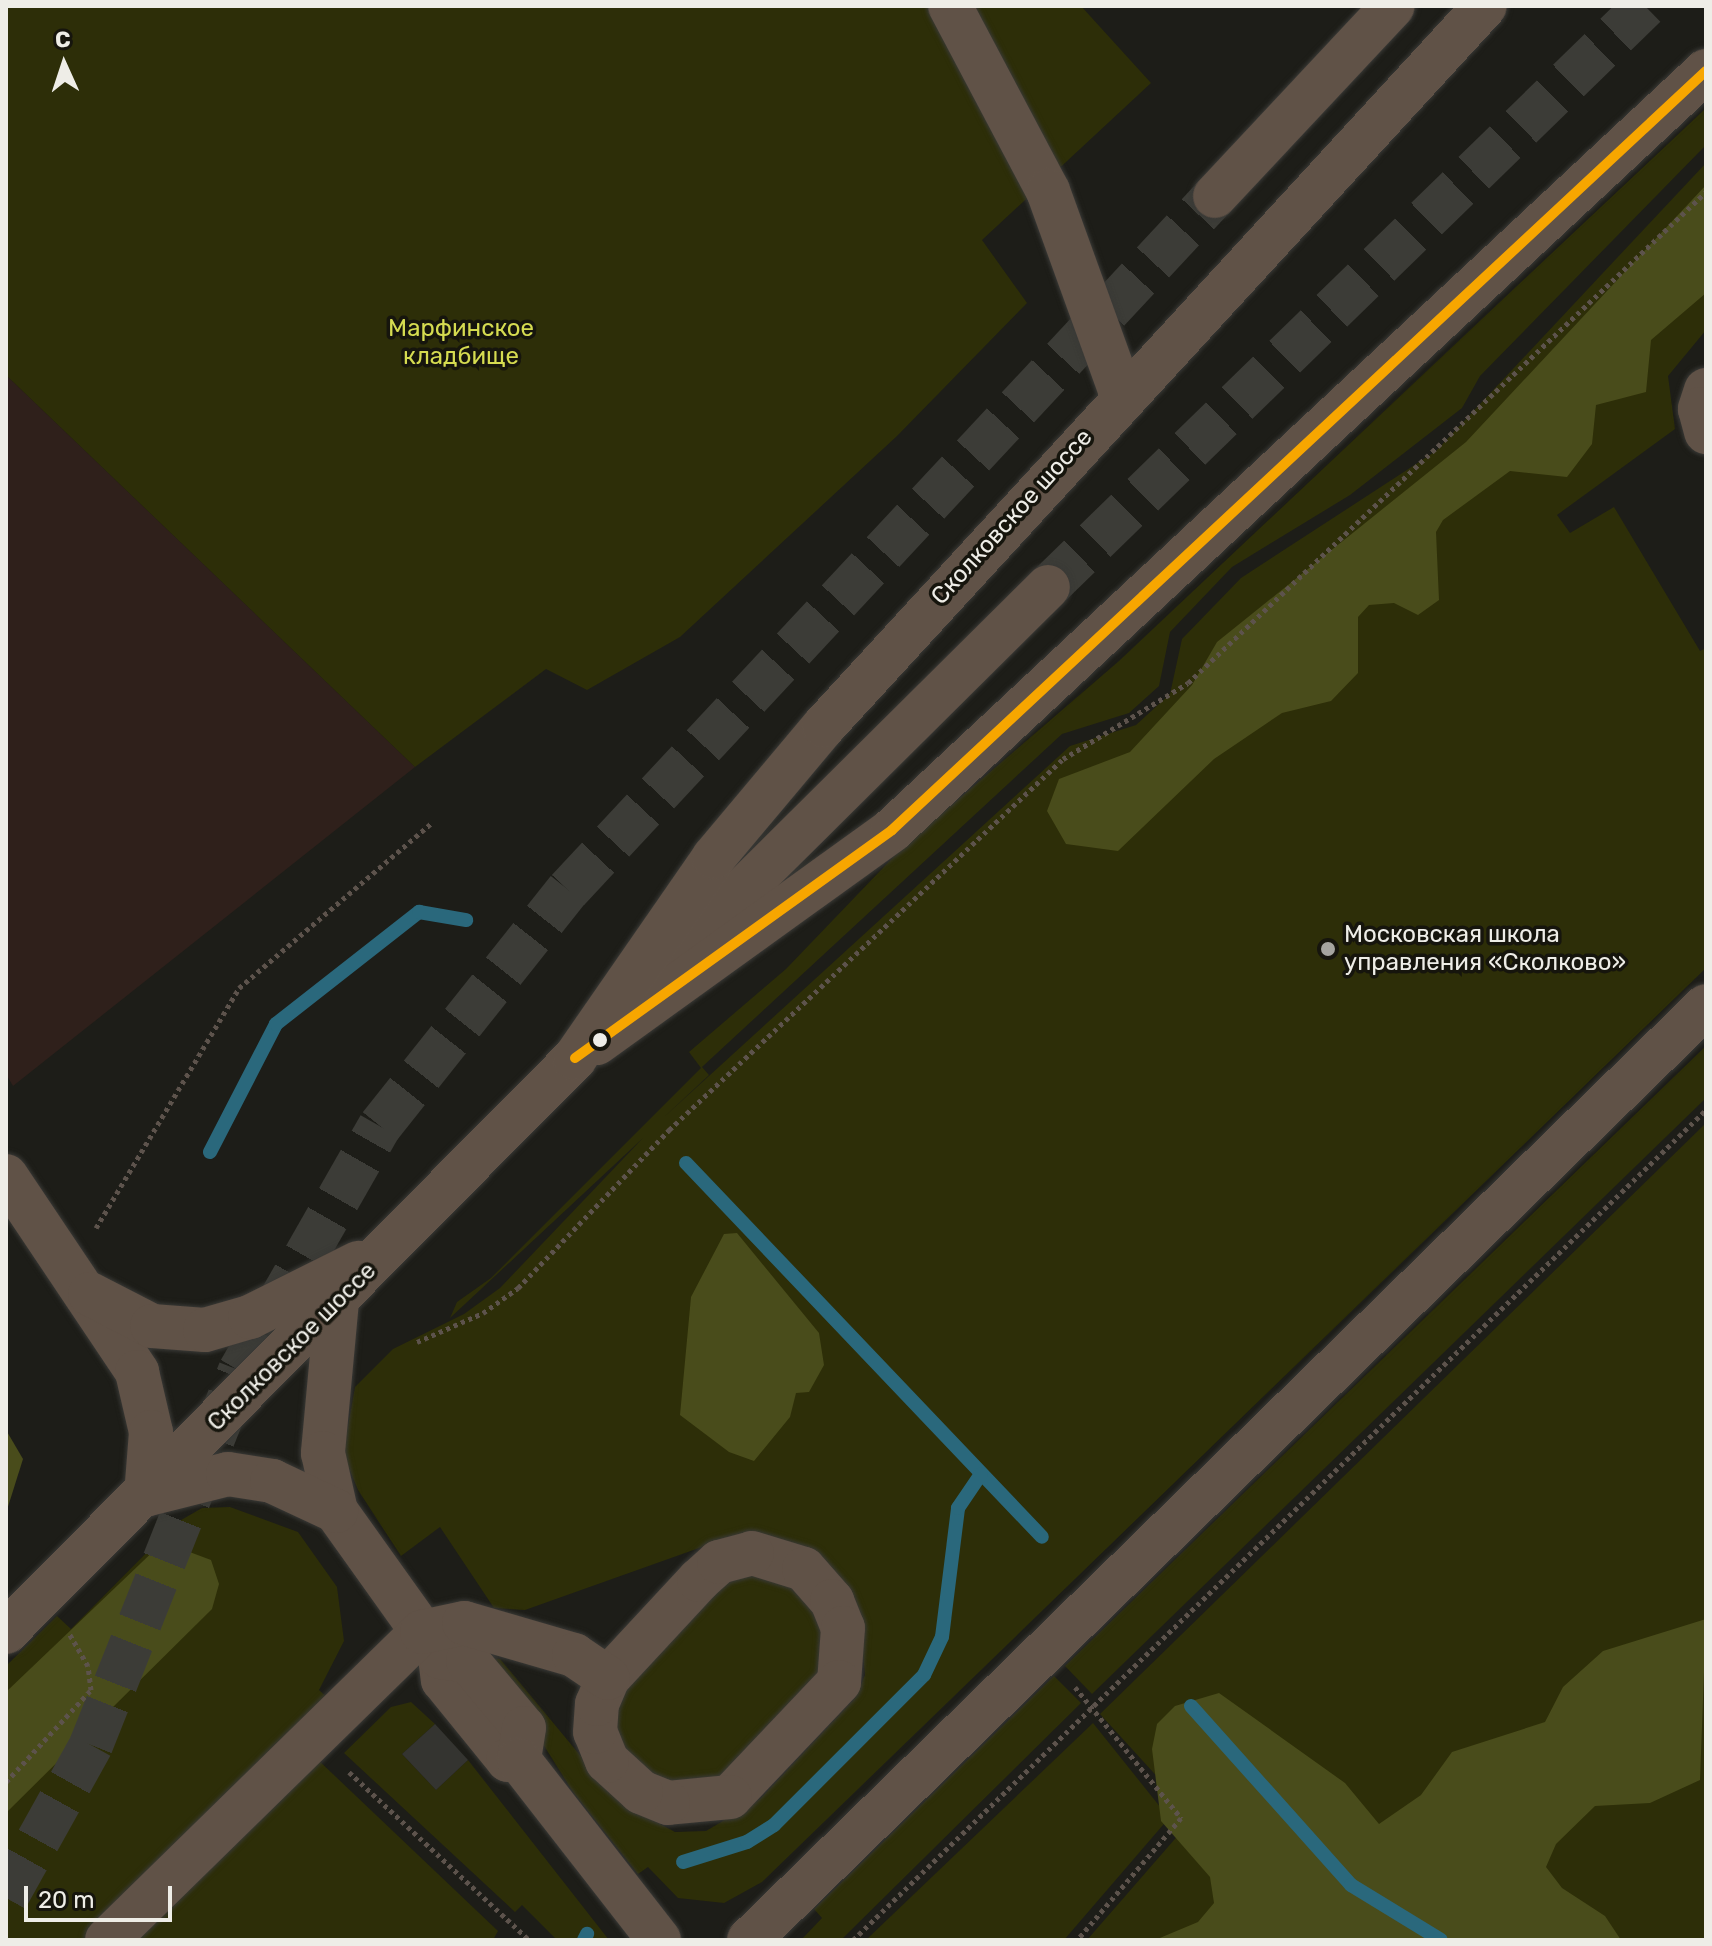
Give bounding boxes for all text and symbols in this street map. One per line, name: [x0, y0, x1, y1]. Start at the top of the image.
north arrow: [24, 24, 104, 104]
text: С: [54, 26, 71, 53]
park label: Марфинское кладбище: [388, 315, 534, 371]
street label: Сколковское шоссе: [926, 423, 1098, 611]
place label: Московская школа управления «Сколково»: [1344, 921, 1626, 977]
marker: Московская школа управления «Сколково»: [1319, 940, 1337, 958]
unlabelled marker: [592, 1032, 608, 1048]
street label: Сколковское шоссе: [202, 1257, 382, 1437]
scale bar: [28, 1870, 176, 1920]
text: 20 m: [38, 1886, 95, 1914]

